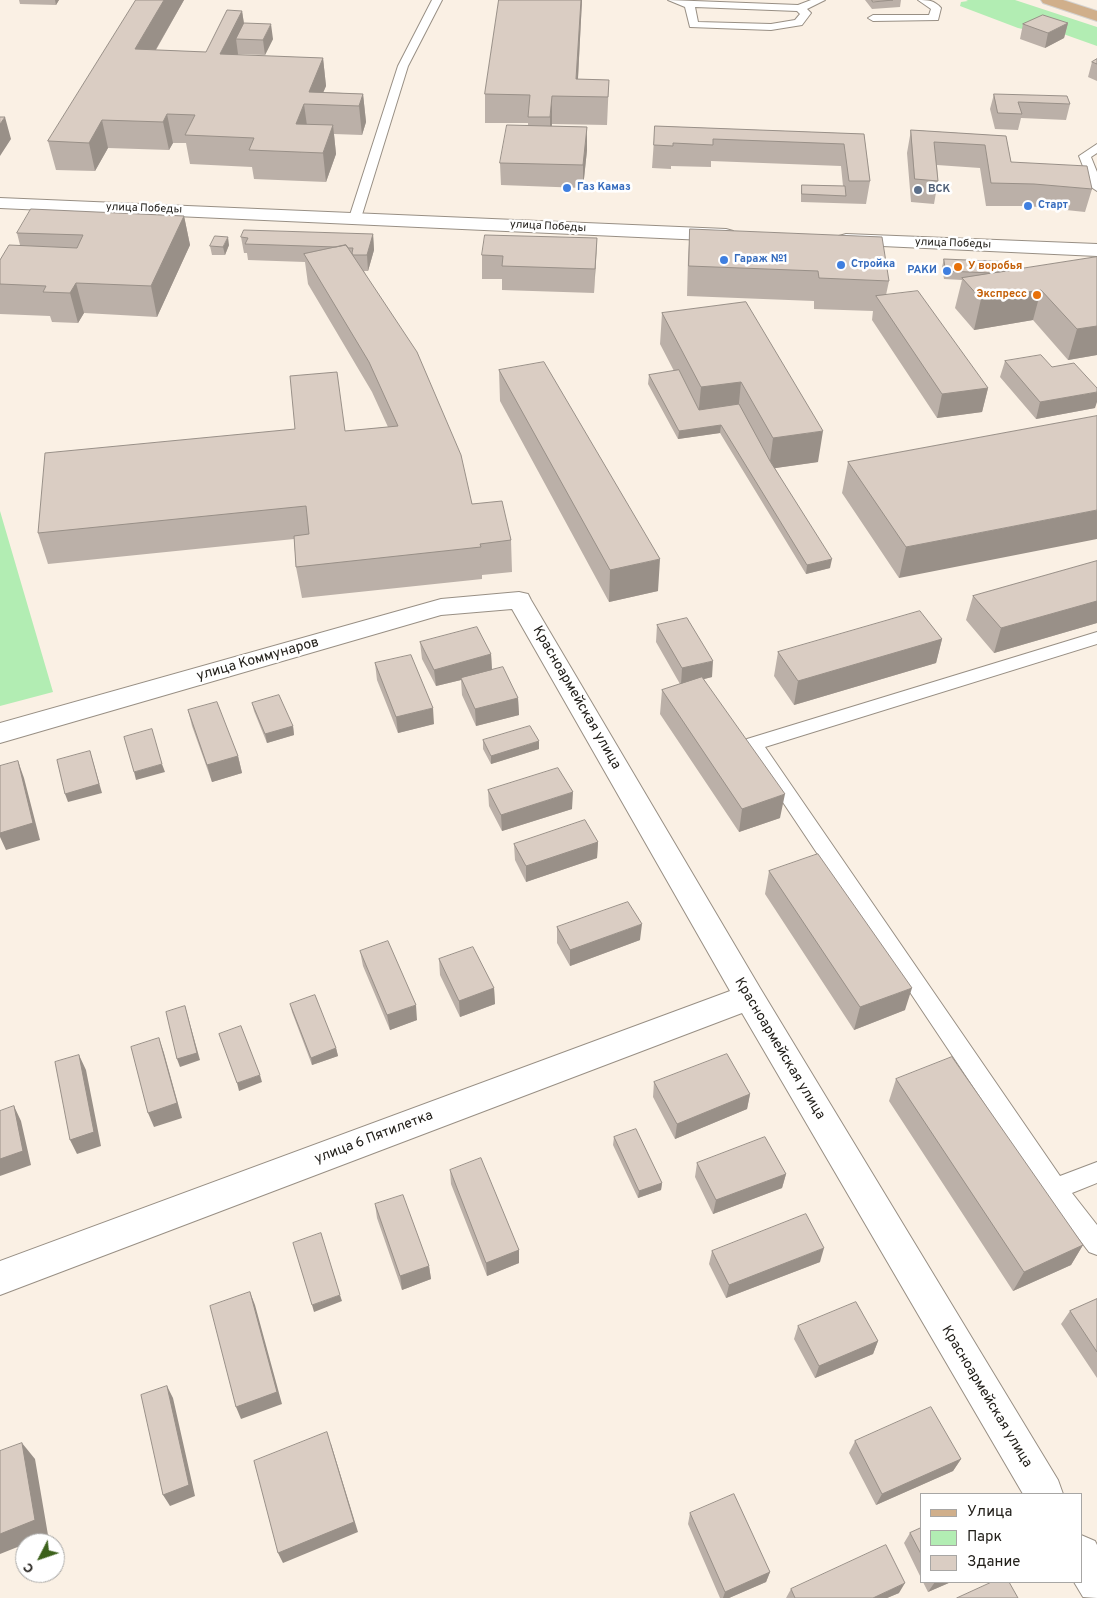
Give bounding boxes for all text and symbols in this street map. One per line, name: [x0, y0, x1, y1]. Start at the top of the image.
place label: Газ Камаз: [577, 181, 631, 195]
marker: Газ Камаз: [561, 182, 573, 194]
place label: ВСК: [928, 183, 950, 197]
marker: ВСК: [912, 184, 924, 196]
place label: Старт: [1038, 199, 1068, 213]
marker: Старт: [1022, 200, 1034, 212]
street label: улица Победы: [106, 201, 182, 217]
street label: улица Победы: [510, 218, 586, 236]
street label: улица Победы: [915, 236, 991, 252]
place label: Гараж №1: [734, 253, 788, 267]
marker: Гараж №1: [718, 254, 730, 266]
place label: Стройка: [851, 258, 895, 272]
marker: Стройка: [835, 259, 847, 271]
place label: У воробья: [968, 260, 1022, 274]
marker: У воробья: [952, 261, 964, 273]
place label: РАКИ: [907, 264, 937, 278]
marker: РАКИ: [941, 265, 953, 277]
place label: Экспресс: [976, 288, 1027, 302]
marker: Экспресс: [1031, 289, 1043, 301]
street label: Красноармейская улица: [528, 623, 624, 773]
street label: улица Коммунаров: [195, 635, 321, 685]
street label: Красноармейская улица: [730, 975, 828, 1123]
street label: улица 6 Пятилетка: [312, 1108, 436, 1168]
street label: Красноармейская улица: [937, 1323, 1035, 1471]
legend: [920, 1493, 1082, 1583]
text: Улица: [967, 1503, 1012, 1522]
text: Парк: [967, 1528, 1002, 1547]
north arrow: [15, 1533, 65, 1583]
text: Здание: [967, 1553, 1020, 1572]
text: С: [20, 1559, 38, 1576]

